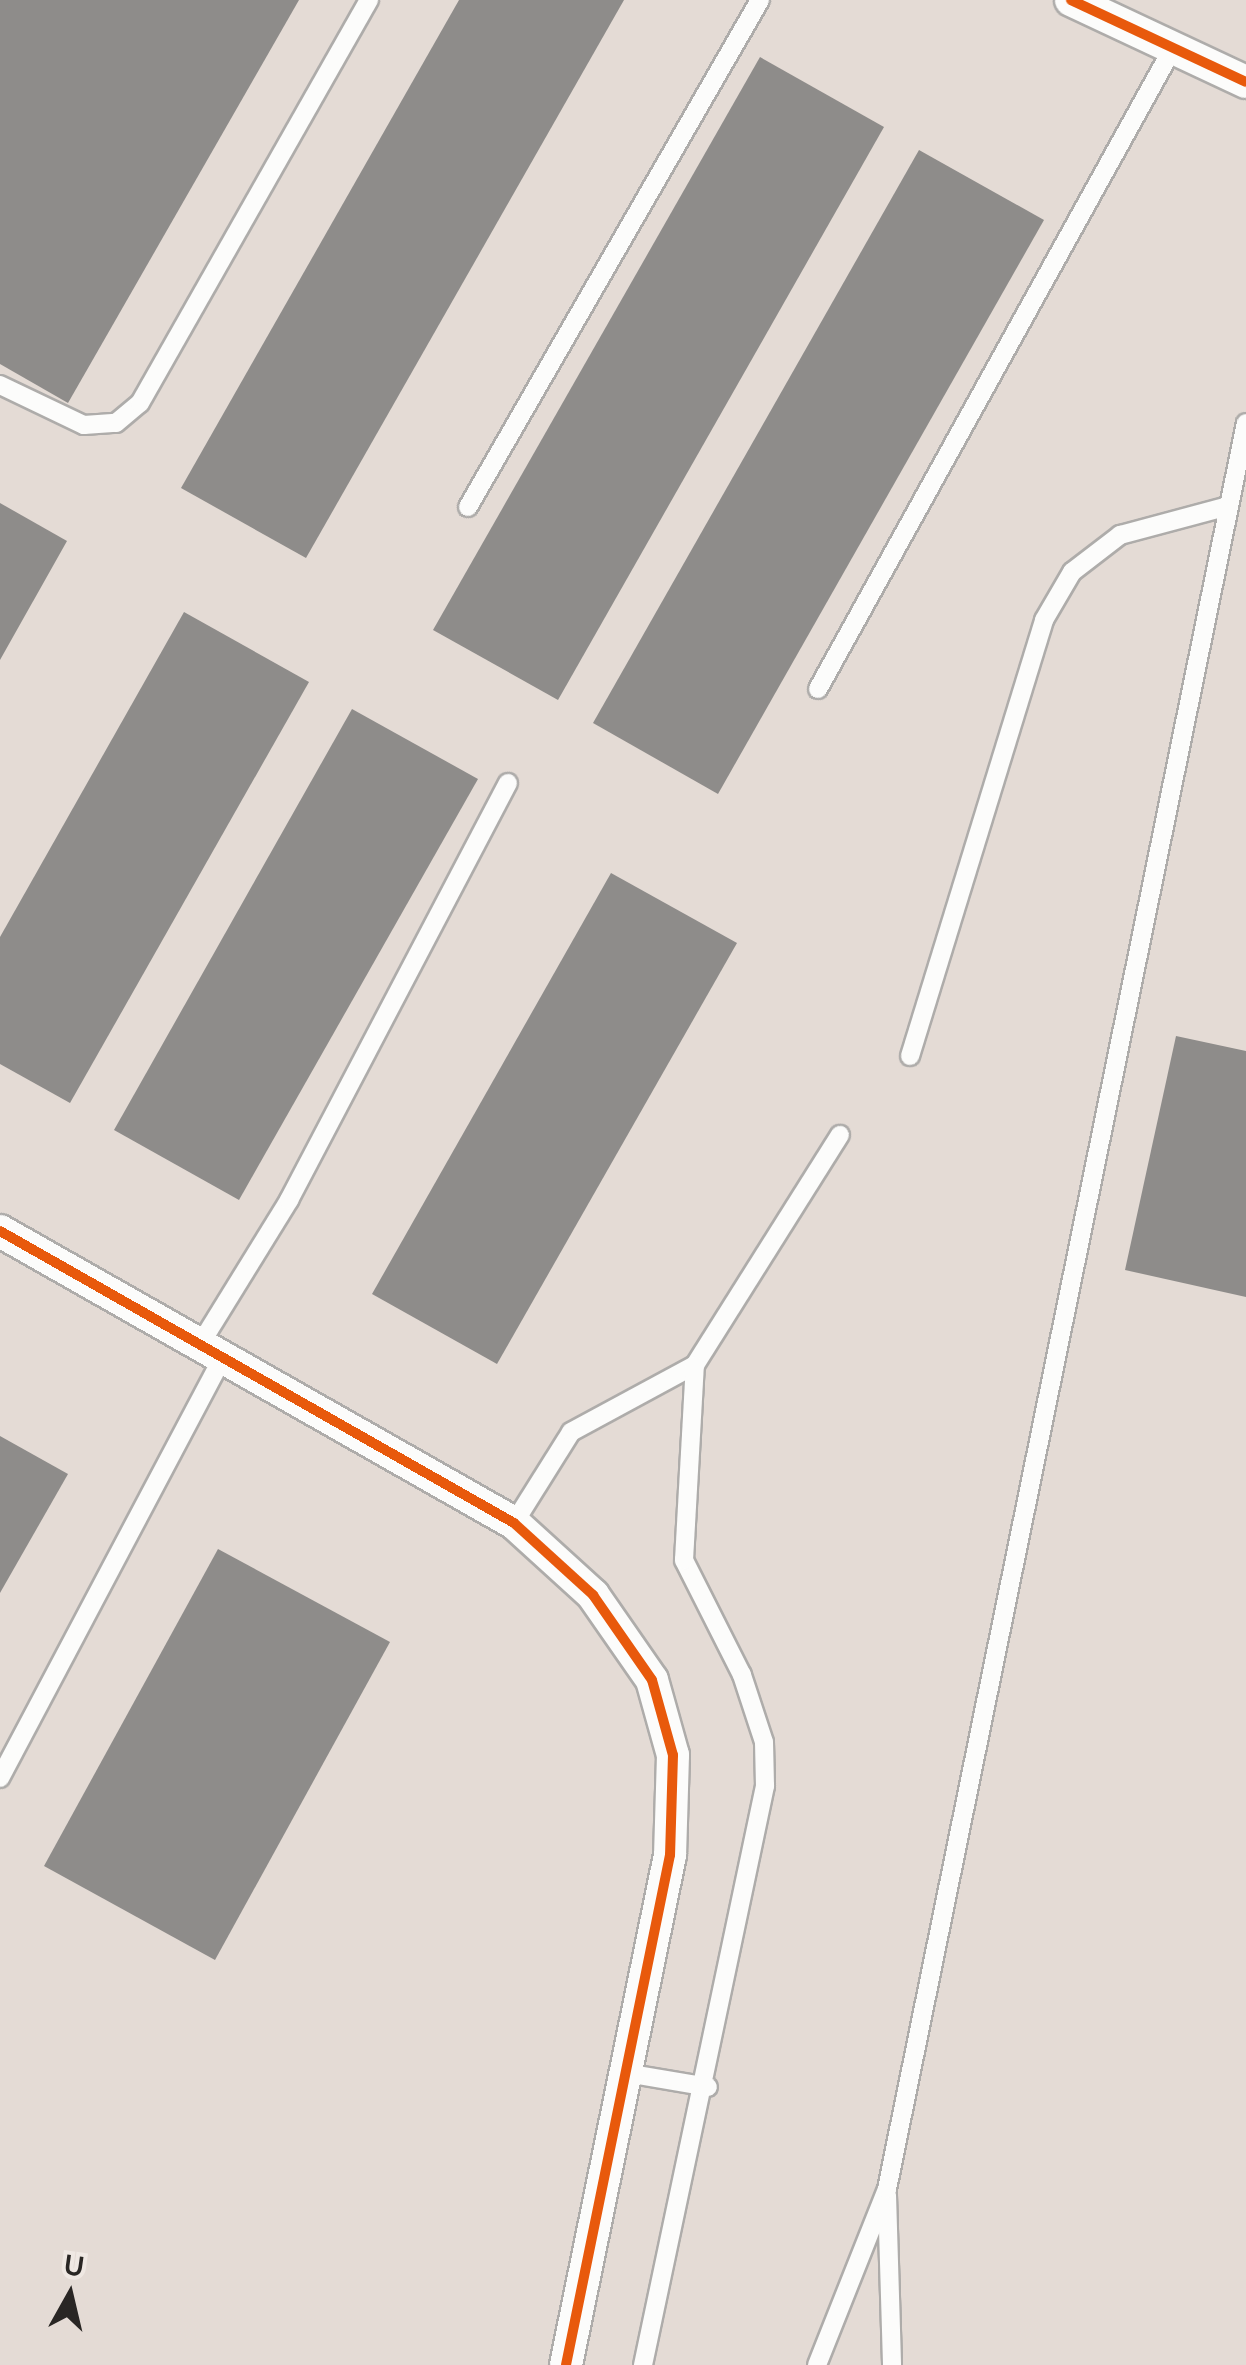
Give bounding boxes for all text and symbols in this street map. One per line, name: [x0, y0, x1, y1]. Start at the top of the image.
north arrow: [20, 2245, 120, 2345]
text: U: [62, 2247, 86, 2284]

